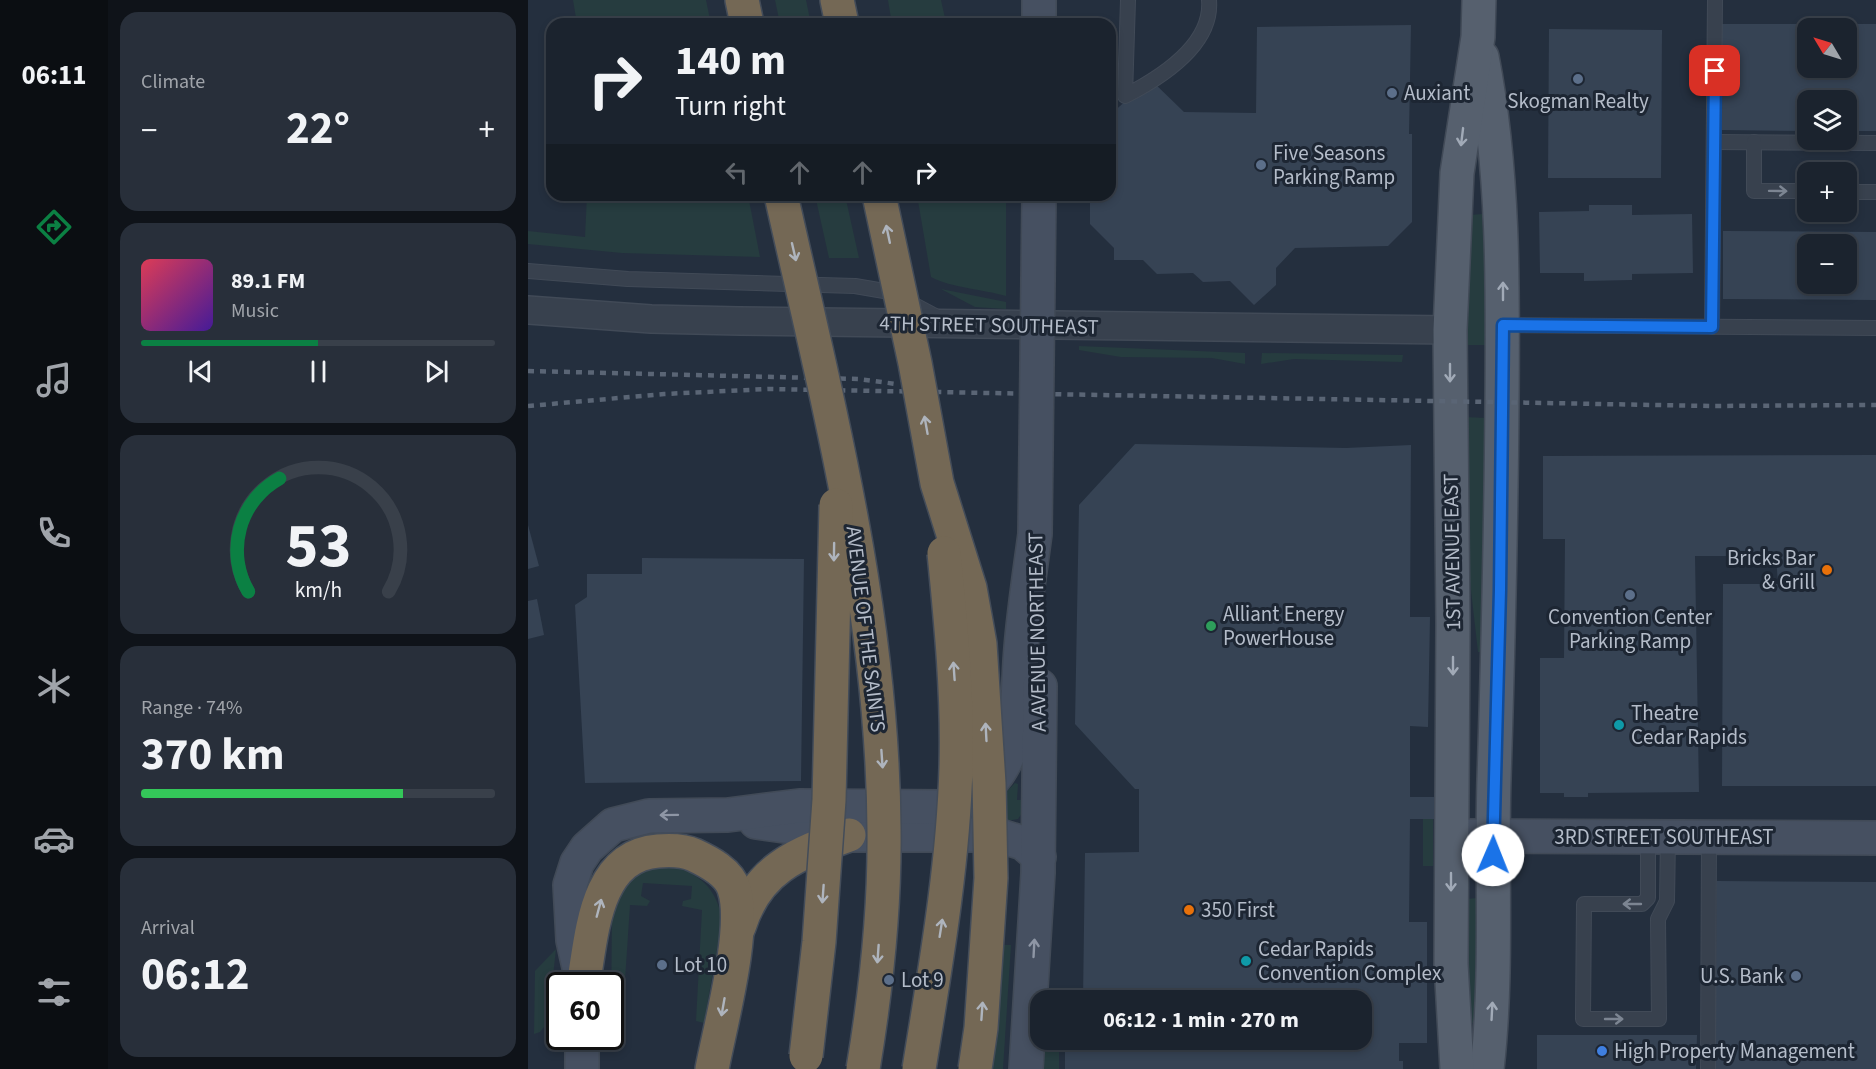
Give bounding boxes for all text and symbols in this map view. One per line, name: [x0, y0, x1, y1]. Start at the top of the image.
north arrow: [1797, 18, 1857, 78]
map controls: [1797, 18, 1857, 294]
text: 140 m: [675, 31, 786, 91]
icon: right: [576, 42, 654, 120]
pin: [1689, 45, 1740, 96]
icon: arrive: [1698, 54, 1731, 87]
text: 06:11: [21, 56, 87, 95]
text: Climate: [141, 68, 205, 96]
marker: Skogman Realty: [1571, 72, 1585, 86]
place label: Auxiant: [1404, 78, 1470, 108]
marker: Auxiant: [1385, 86, 1399, 100]
place label: Skogman Realty: [1507, 86, 1649, 116]
text: Turn right: [675, 87, 786, 126]
button: layers: [1797, 90, 1857, 150]
text: 22°: [286, 97, 350, 161]
text: −: [141, 107, 157, 154]
text: +: [479, 107, 495, 154]
one-way arrow: [1456, 126, 1467, 146]
place label: Five Seasons Parking Ramp: [1273, 138, 1395, 192]
icon: left: [720, 156, 753, 189]
icon: ahead: [783, 156, 816, 189]
icon: ahead: [846, 156, 879, 189]
icon: right: [909, 156, 942, 189]
marker: Five Seasons Parking Ramp: [1254, 158, 1268, 172]
button: +: [1797, 162, 1857, 222]
one-way arrow: [1767, 185, 1787, 197]
icon: directions: [33, 206, 75, 248]
one-way arrow: [882, 225, 893, 244]
button: −: [1797, 234, 1857, 294]
one-way arrow: [789, 242, 800, 261]
text: 89.1 FM: [231, 265, 305, 297]
one-way arrow: [1497, 281, 1509, 301]
text: Music: [231, 297, 279, 325]
street label: 4TH STREET SOUTHEAST: [879, 308, 1099, 342]
icon: previous: [184, 355, 217, 388]
icon: pause: [302, 355, 335, 388]
icon: next: [420, 355, 453, 388]
icon: music: [33, 359, 75, 401]
one-way arrow: [1444, 363, 1456, 383]
one-way arrow: [921, 416, 932, 435]
street label: 1ST AVENUE EAST: [1436, 473, 1468, 631]
text: 53: [285, 502, 351, 591]
icon: phone: [33, 512, 75, 554]
street label: AVENUE OF THE SAINTS: [838, 524, 894, 734]
street label: A AVENUE NORTHEAST: [1020, 532, 1054, 732]
one-way arrow: [828, 542, 839, 562]
place label: Bricks Bar & Grill: [1727, 543, 1816, 597]
marker: Bricks Bar & Grill: [1820, 563, 1834, 577]
text: km/h: [294, 575, 342, 606]
marker: Convention Center Parking Ramp: [1623, 588, 1637, 602]
place label: Alliant Energy PowerHouse: [1223, 599, 1345, 653]
place label: Convention Center Parking Ramp: [1548, 602, 1713, 656]
marker: Alliant Energy PowerHouse: [1204, 619, 1218, 633]
one-way arrow: [1447, 655, 1459, 675]
one-way arrow: [949, 662, 960, 681]
icon: climate: [33, 665, 75, 707]
text: Range · 74%: [141, 694, 242, 722]
place label: Theatre Cedar Rapids: [1631, 698, 1747, 752]
marker: Theatre Cedar Rapids: [1612, 718, 1626, 732]
text: 370 km: [141, 723, 285, 787]
one-way arrow: [981, 723, 992, 743]
one-way arrow: [876, 749, 887, 769]
one-way arrow: [660, 809, 680, 821]
icon: car: [33, 818, 75, 860]
street label: 3RD STREET SOUTHEAST: [1554, 822, 1774, 852]
position arrow: [1461, 823, 1525, 887]
one-way arrow: [1445, 871, 1457, 891]
one-way arrow: [817, 884, 828, 903]
place label: 350 First: [1201, 895, 1275, 925]
one-way arrow: [594, 898, 605, 917]
one-way arrow: [1623, 898, 1643, 910]
marker: 350 First: [1182, 903, 1196, 917]
text: Arrival: [141, 914, 195, 942]
one-way arrow: [935, 919, 946, 939]
place label: Cedar Rapids Convention Complex: [1258, 934, 1442, 988]
one-way arrow: [1029, 938, 1040, 958]
text: 06:12: [141, 943, 250, 1007]
one-way arrow: [872, 943, 883, 963]
place label: Lot 10: [674, 950, 727, 980]
marker: Cedar Rapids Convention Complex: [1239, 954, 1253, 968]
marker: Lot 10: [655, 958, 669, 972]
place label: U.S. Bank: [1700, 961, 1785, 991]
place label: Lot 9: [901, 965, 944, 995]
marker: U.S. Bank: [1789, 969, 1803, 983]
icon: filters: [33, 971, 75, 1013]
speed limit sign: 60: [546, 972, 624, 1050]
marker: Lot 9: [882, 973, 896, 987]
one-way arrow: [717, 997, 728, 1017]
one-way arrow: [977, 1001, 988, 1021]
one-way arrow: [1486, 1001, 1497, 1021]
text: 06:12 · 1 min · 270 m: [1103, 1004, 1299, 1036]
one-way arrow: [1604, 1013, 1624, 1025]
place label: High Property Management: [1614, 1036, 1855, 1066]
marker: High Property Management: [1595, 1044, 1609, 1058]

